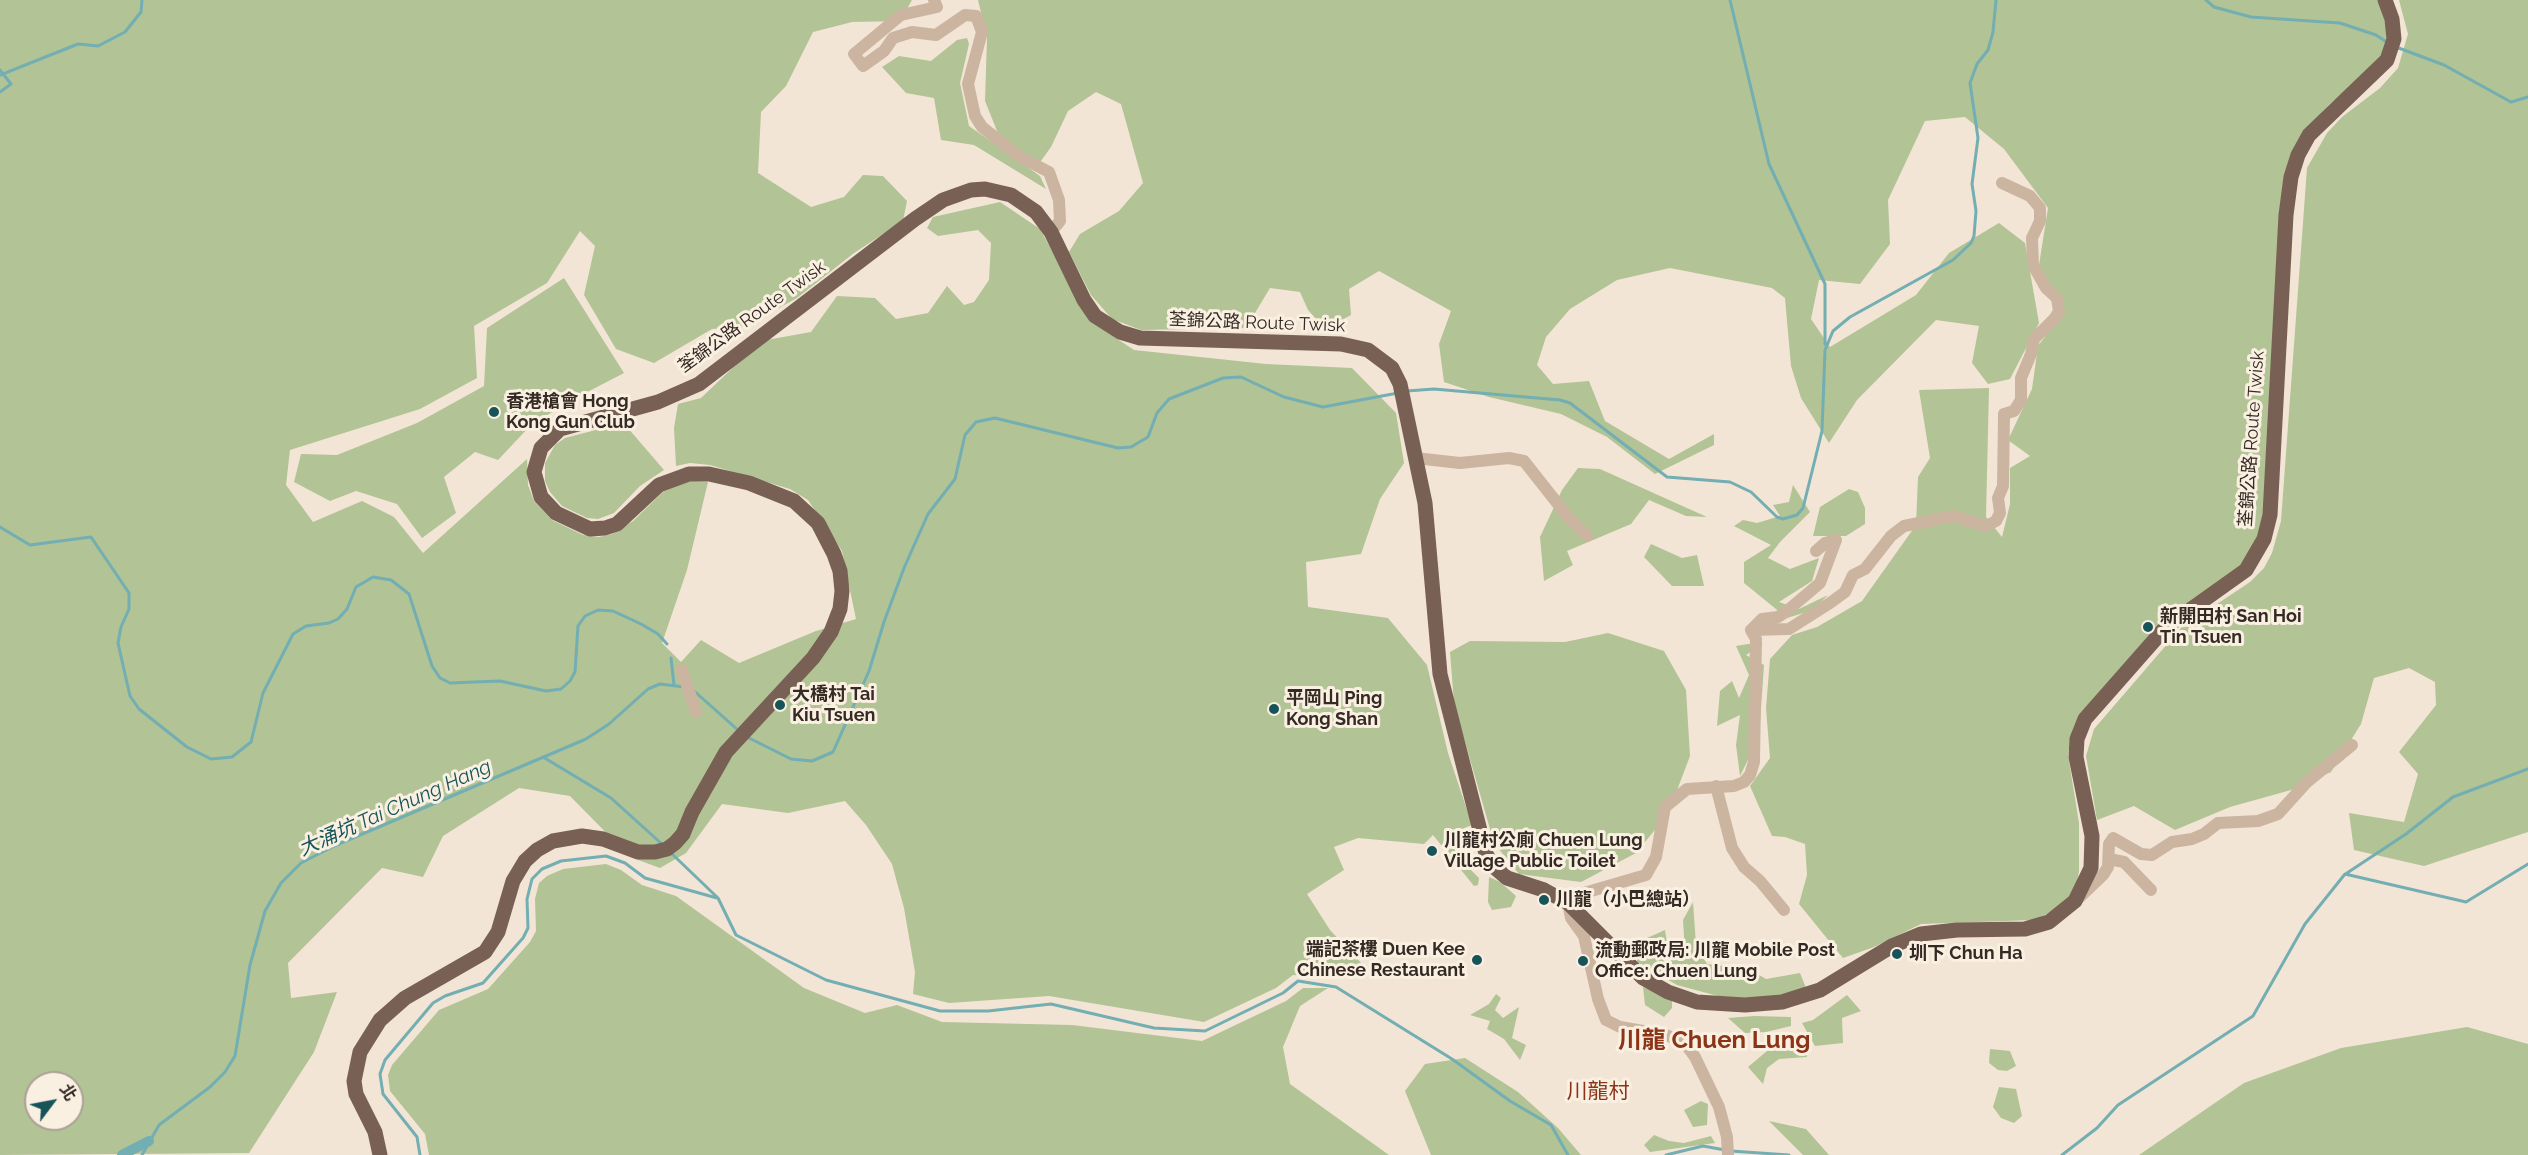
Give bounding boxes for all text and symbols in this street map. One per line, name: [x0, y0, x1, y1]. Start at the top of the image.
street label: 荃錦公路 Route Twisk: [674, 256, 830, 378]
street label: 荃錦公路 Route Twisk: [1168, 309, 1346, 337]
street label: 荃錦公路 Route Twisk: [2235, 350, 2269, 528]
place label: 香港槍會 Hong Kong Gun Club: [506, 391, 635, 434]
marker: 香港槍會 Hong Kong Gun Club: [487, 405, 501, 419]
place label: 新開田村 San Hoi Tin Tsuen: [2160, 606, 2302, 648]
marker: 新開田村 San Hoi Tin Tsuen: [2141, 620, 2155, 634]
place label: 大橋村 Tai Kiu Tsuen: [792, 684, 875, 726]
place label: 平岡山 Ping Kong Shan: [1286, 688, 1382, 730]
marker: 大橋村 Tai Kiu Tsuen: [773, 698, 787, 712]
marker: 平岡山 Ping Kong Shan: [1267, 702, 1281, 716]
water label: 大涌坑 Tai Chung Hang: [295, 755, 495, 861]
place label: 川龍村公廁 Chuen Lung Village Public Toilet: [1444, 830, 1643, 872]
marker: 川龍村公廁 Chuen Lung Village Public Toilet: [1425, 844, 1439, 858]
place label: 川龍（小巴總站）: [1556, 889, 1700, 911]
marker: 川龍（小巴總站）: [1537, 893, 1551, 907]
place label: 端記茶樓 Duen Kee Chinese Restaurant: [1297, 939, 1465, 982]
place label: 流動郵政局: 川龍 Mobile Post Office: Chuen Lung: [1595, 940, 1835, 982]
place label: 圳下 Chun Ha: [1909, 943, 2022, 965]
marker: 圳下 Chun Ha: [1890, 947, 1904, 961]
marker: 端記茶樓 Duen Kee Chinese Restaurant: [1470, 953, 1484, 967]
marker: 流動郵政局: 川龍 Mobile Post Office: Chuen Lung: [1576, 954, 1590, 968]
district label: 川龍 Chuen Lung: [1618, 1027, 1810, 1055]
north arrow: [24, 1071, 84, 1131]
district label: 川龍村: [1567, 1079, 1629, 1105]
text: 北: [56, 1080, 80, 1104]

